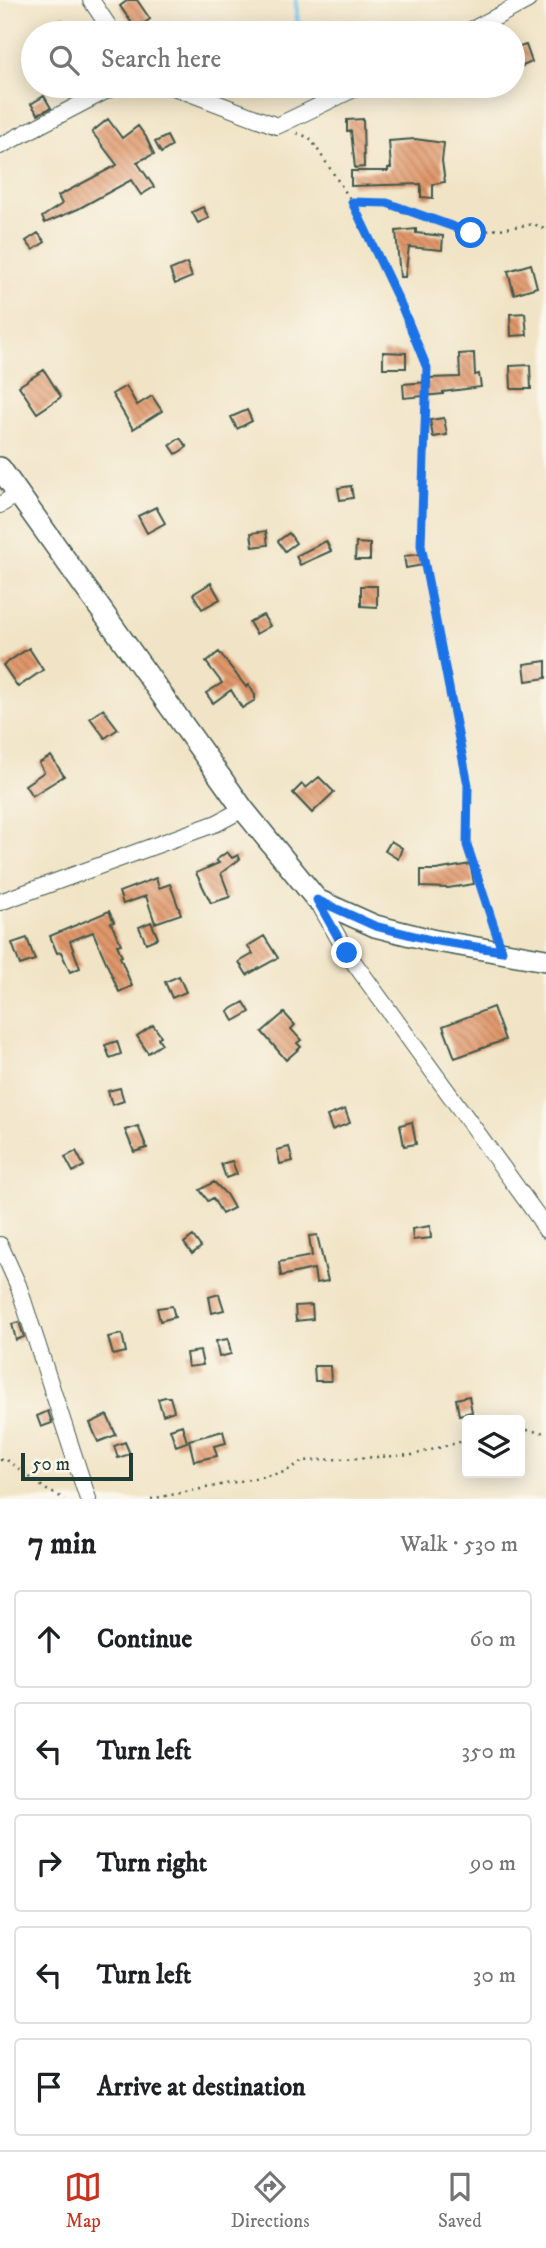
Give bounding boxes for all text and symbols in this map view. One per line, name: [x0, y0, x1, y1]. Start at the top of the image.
search box: [21, 21, 525, 98]
icon: search: [45, 41, 83, 79]
text: Search here: [101, 43, 221, 76]
route start: [455, 217, 486, 248]
route end: [331, 937, 362, 968]
map controls: [462, 1415, 525, 1478]
button: layers: [462, 1415, 525, 1478]
scale bar: [21, 1450, 133, 1482]
text: 50 m: [32, 1453, 70, 1476]
text: 7 min: [28, 1526, 96, 1563]
text: Walk · 530 m: [400, 1530, 518, 1559]
icon: ahead: [30, 1620, 68, 1658]
text: Continue: [97, 1623, 192, 1656]
text: 60 m: [469, 1625, 516, 1654]
icon: left: [30, 1732, 68, 1770]
text: Turn left: [97, 1735, 191, 1768]
text: 350 m: [461, 1737, 516, 1766]
icon: right: [30, 1844, 68, 1882]
text: Turn right: [97, 1847, 207, 1880]
text: 90 m: [470, 1849, 516, 1878]
icon: left: [30, 1956, 68, 1994]
text: Turn left: [97, 1959, 191, 1992]
text: 30 m: [473, 1961, 516, 1990]
icon: arrive: [30, 2068, 68, 2106]
text: Arrive at destination: [97, 2071, 306, 2104]
tab: Map: [64, 2168, 102, 2233]
tab: Directions: [231, 2168, 310, 2233]
tab: Saved: [438, 2168, 482, 2233]

